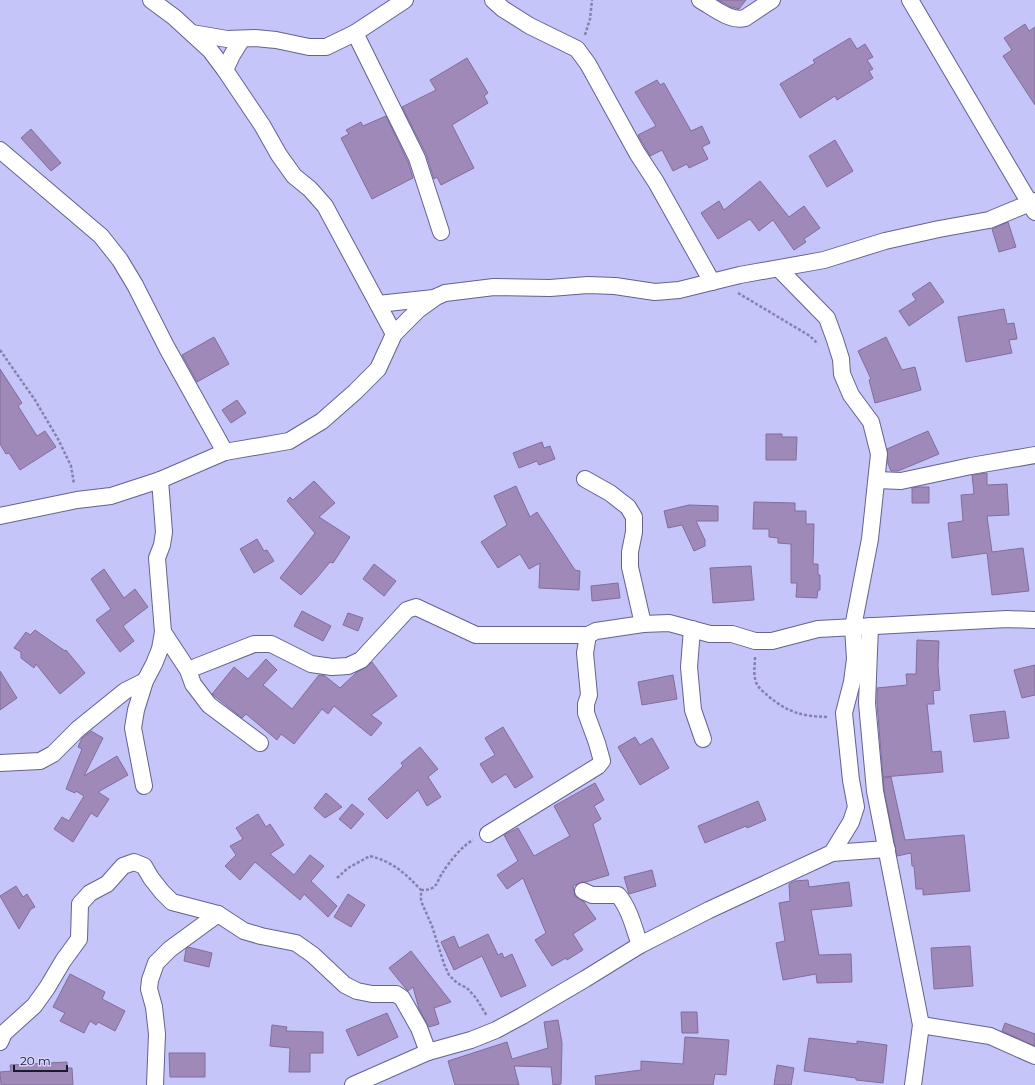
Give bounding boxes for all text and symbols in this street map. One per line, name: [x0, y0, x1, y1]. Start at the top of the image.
scale bar: [14, 1047, 67, 1073]
text: 20 m: [20, 1053, 51, 1068]

